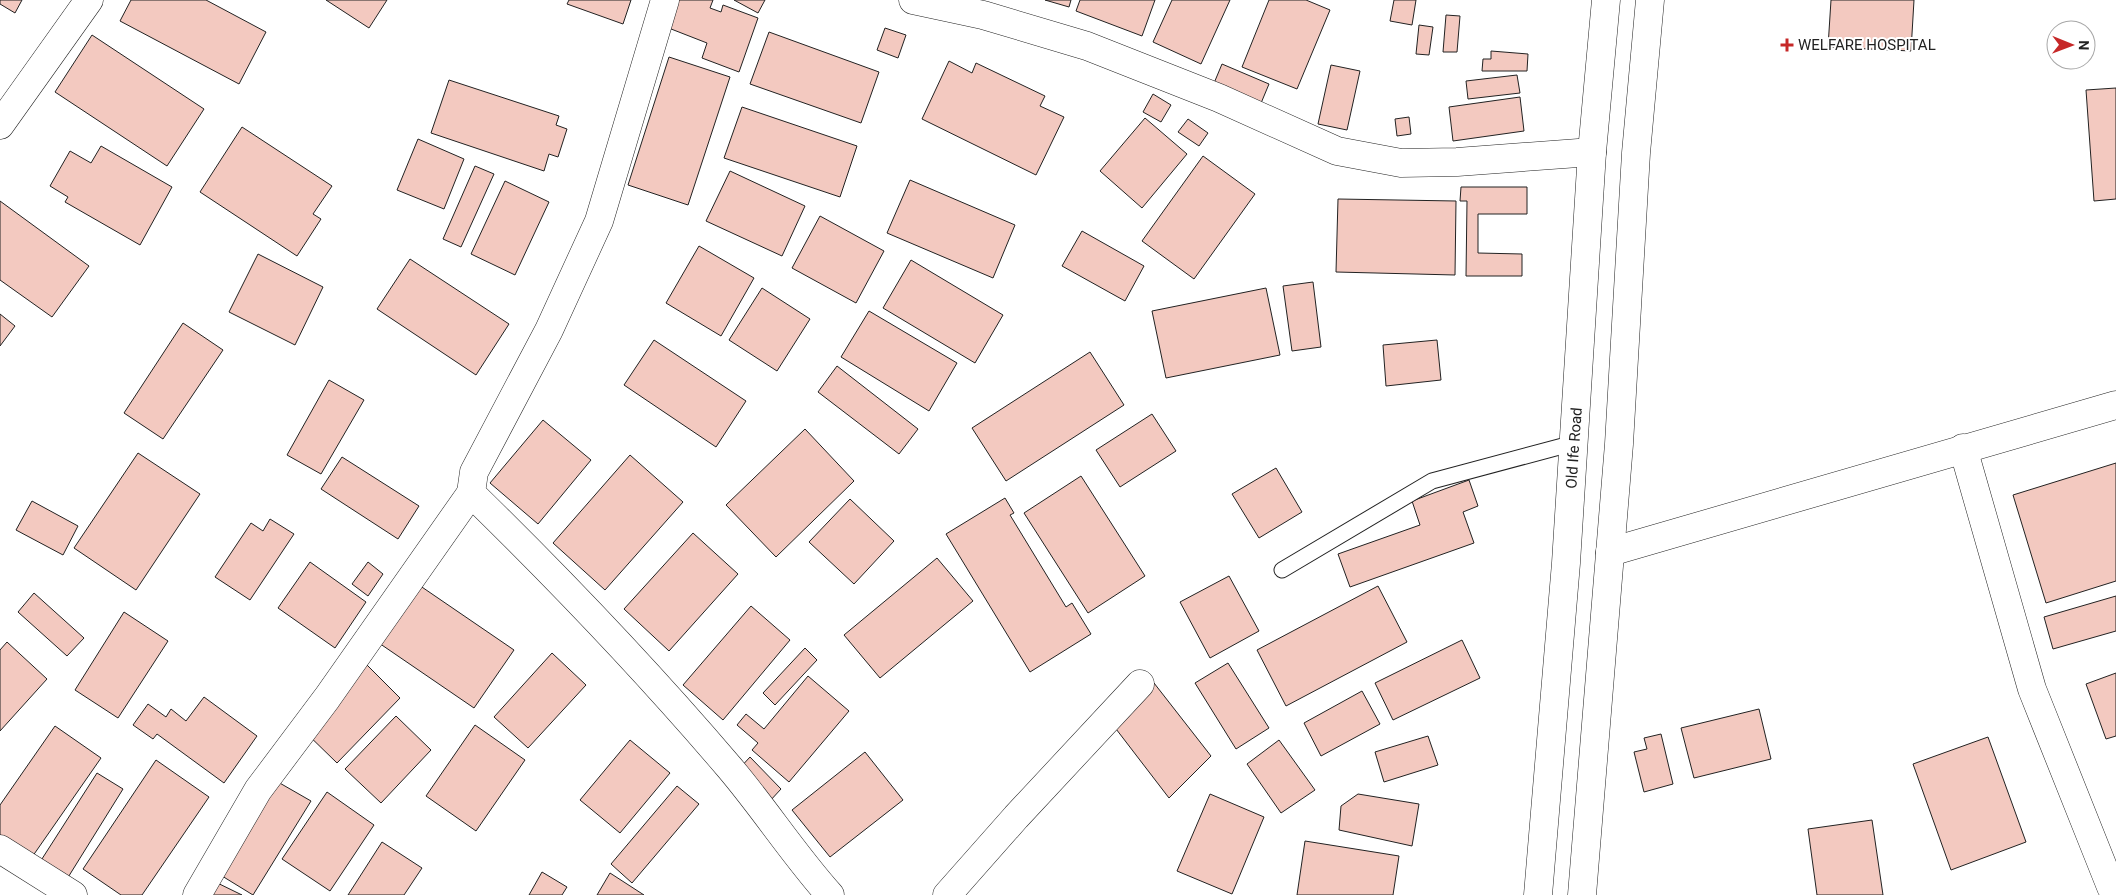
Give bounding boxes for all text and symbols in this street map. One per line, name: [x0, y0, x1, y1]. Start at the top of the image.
north arrow: [2046, 20, 2096, 70]
place label: WELFARE HOSPITAL: [1798, 36, 1936, 54]
marker: WELFARE HOSPITAL: [1780, 38, 1794, 52]
text: N: [2076, 40, 2092, 50]
street label: Old Ife Road: [1562, 407, 1586, 489]

